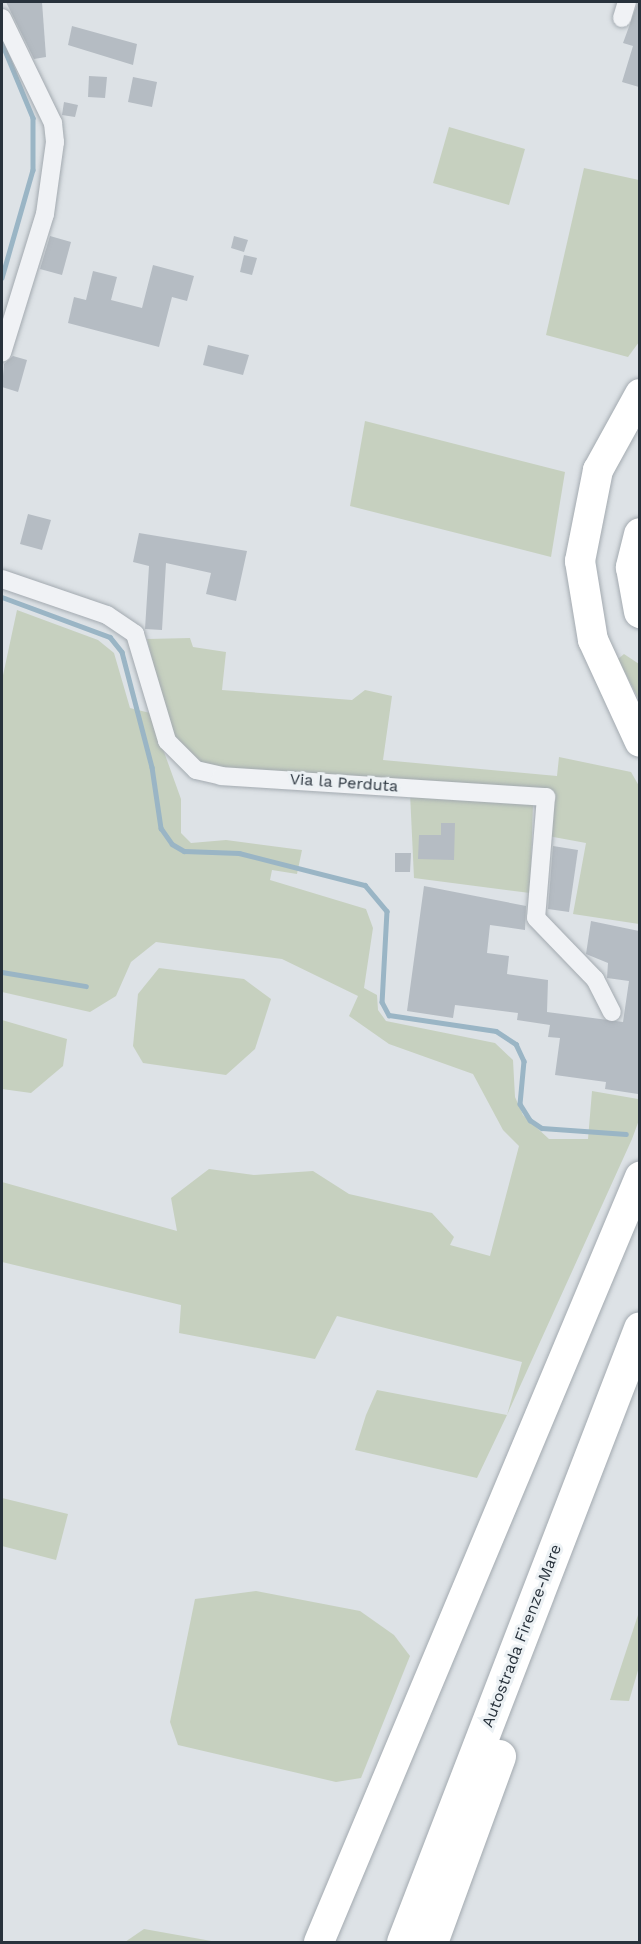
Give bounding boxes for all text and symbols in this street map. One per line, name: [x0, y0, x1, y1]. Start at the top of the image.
street label: Via la Perduta: [289, 770, 399, 796]
street label: Autostrada Firenze-Mare: [478, 1542, 566, 1730]

